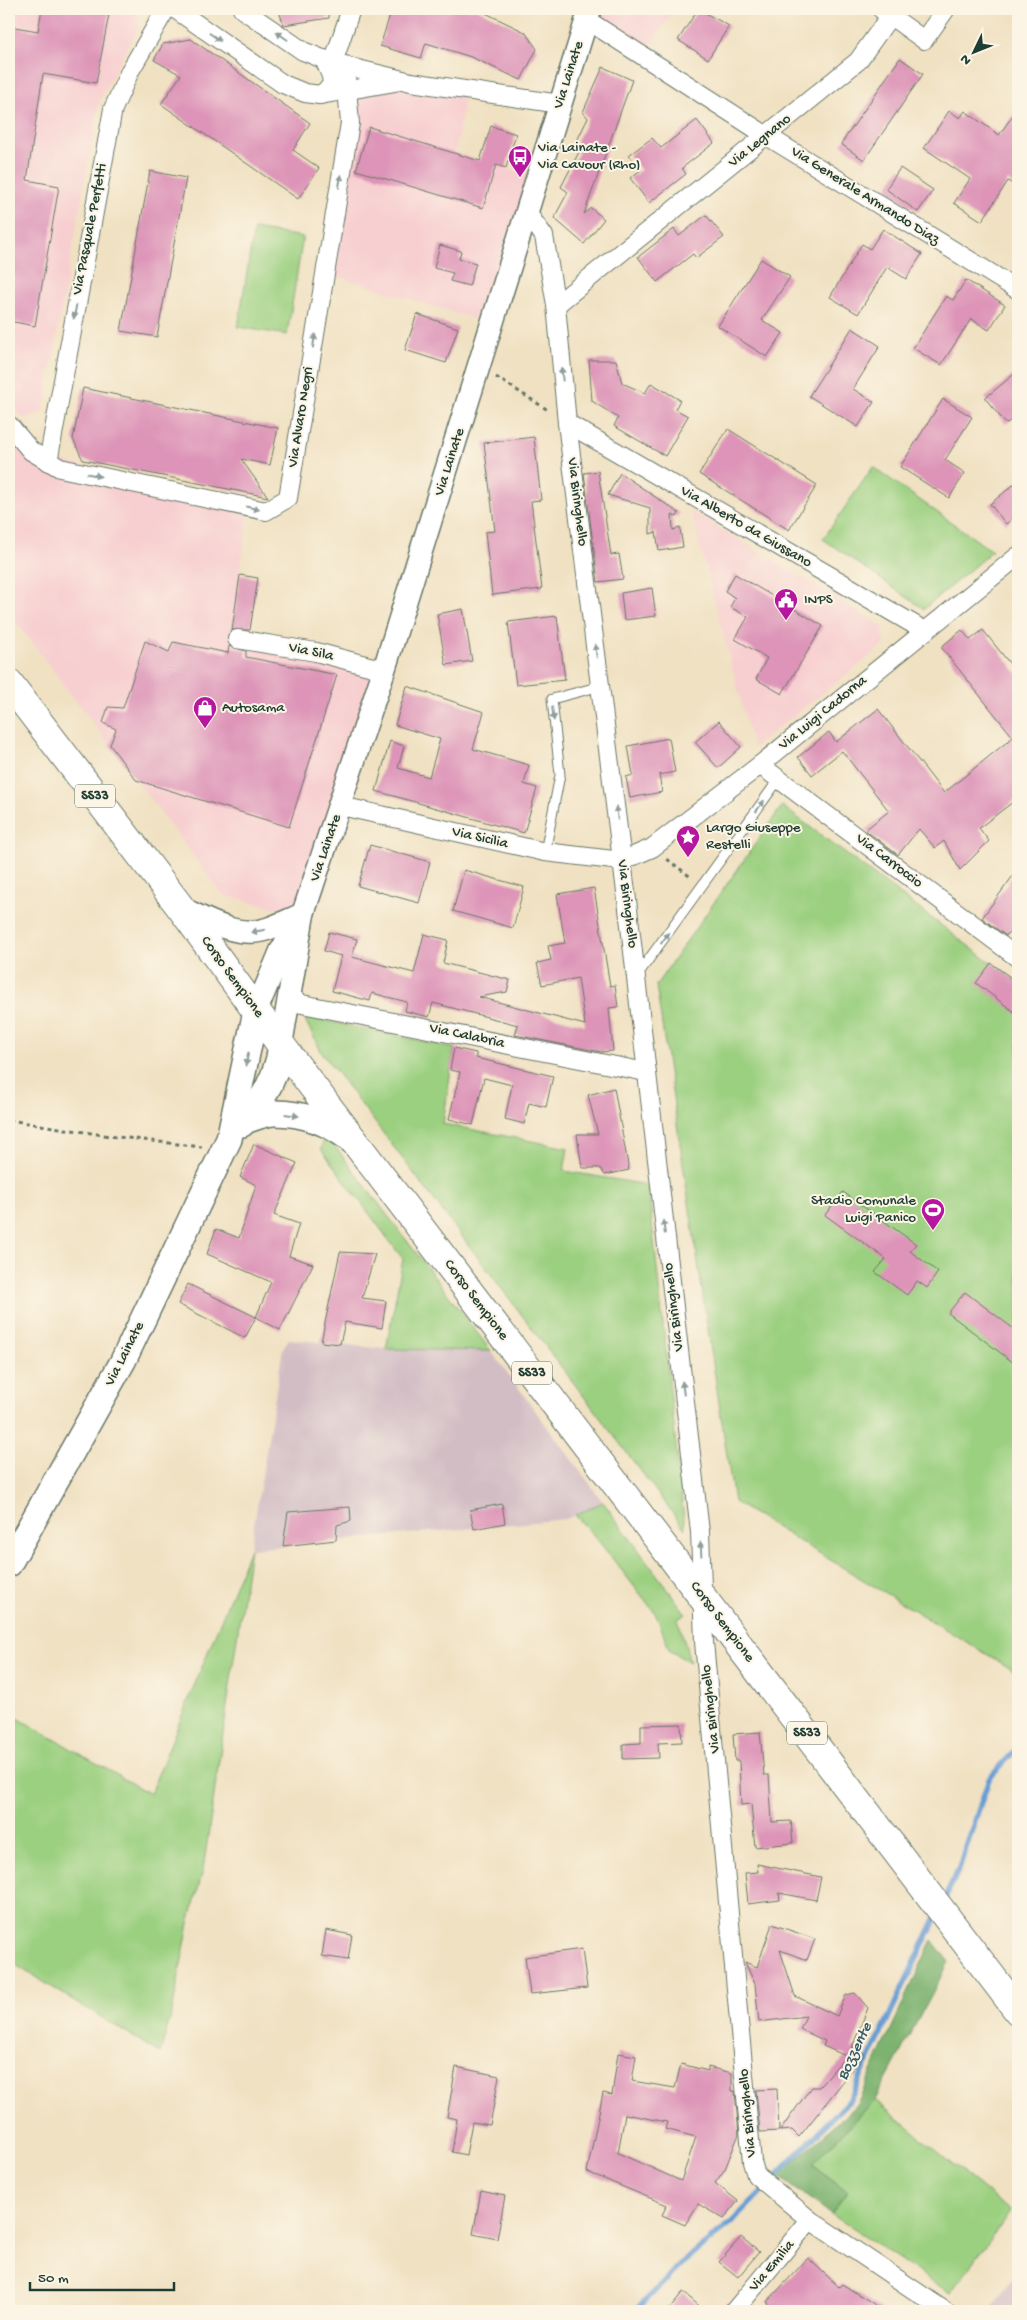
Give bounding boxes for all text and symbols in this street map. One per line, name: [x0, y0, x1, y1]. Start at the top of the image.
north arrow: [950, 28, 1000, 78]
one-way arrow: [275, 31, 288, 41]
one-way arrow: [208, 32, 222, 42]
street label: Via Lainate: [549, 39, 588, 112]
text: N: [957, 50, 976, 68]
street label: Via Legnano: [724, 110, 795, 172]
place label: Via Lainate - Via Cavour (Rho): [537, 139, 640, 174]
street label: Via Generale Armando Diaz: [786, 142, 943, 249]
bus stop icon: Via Lainate - Via Cavour (Rho): [507, 144, 533, 178]
street label: Via Pasquale Perfetti: [68, 162, 112, 297]
one-way arrow: [337, 172, 345, 188]
one-way arrow: [71, 304, 79, 320]
one-way arrow: [310, 333, 318, 349]
street label: Via Alvaro Negri: [284, 365, 318, 470]
one-way arrow: [558, 366, 566, 382]
street label: Via Lainate: [430, 426, 469, 499]
street label: Via Biringhello: [563, 456, 591, 547]
one-way arrow: [87, 471, 102, 479]
street label: Via Alberto da Giussano: [676, 482, 815, 572]
one-way arrow: [246, 505, 262, 513]
public building icon: INPS: [773, 587, 799, 621]
place label: INPS: [804, 591, 833, 609]
street label: Via Sila: [286, 638, 336, 666]
one-way arrow: [592, 643, 600, 659]
street label: Via Luigi Cadorna: [774, 671, 871, 755]
shop icon: Autosama: [192, 695, 218, 729]
place label: Autosama: [222, 699, 285, 717]
one-way arrow: [549, 707, 557, 723]
road number: SS33: [75, 784, 115, 808]
one-way arrow: [755, 799, 765, 813]
one-way arrow: [613, 804, 621, 820]
street label: Via Lainate: [306, 812, 346, 885]
place label: Largo Giuseppe Restelli: [706, 819, 801, 854]
street label: Via Sicilia: [449, 823, 510, 853]
place icon: Largo Giuseppe Restelli: [675, 824, 701, 858]
street label: Via Carroccio: [851, 829, 926, 892]
street label: Via Biringhello: [613, 858, 641, 949]
one-way arrow: [250, 927, 266, 935]
one-way arrow: [660, 931, 670, 944]
street label: Corso Sempione: [196, 933, 268, 1022]
street label: Via Calabria: [427, 1019, 507, 1053]
one-way arrow: [243, 1051, 251, 1066]
one-way arrow: [285, 1111, 301, 1119]
place label: Stadio Comunale Luigi Panico: [811, 1192, 916, 1227]
sports icon: Stadio Comunale Luigi Panico: [920, 1197, 946, 1231]
one-way arrow: [660, 1218, 668, 1234]
street label: Corso Sempione: [440, 1256, 512, 1344]
street label: Via Biringhello: [660, 1262, 688, 1353]
street label: Via Lainate: [101, 1319, 149, 1390]
road number: SS33: [512, 1362, 552, 1385]
one-way arrow: [679, 1380, 687, 1396]
one-way arrow: [697, 1541, 705, 1557]
street label: Corso Sempione: [686, 1578, 758, 1666]
street label: Via Biringhello: [697, 1664, 725, 1755]
road number: SS33: [787, 1722, 827, 1745]
water label: Bozzente: [834, 2020, 878, 2084]
street label: Via Biringhello: [735, 2068, 761, 2159]
street label: Via Emilia: [745, 2236, 799, 2296]
scale bar: [30, 2260, 174, 2292]
text: 50 m: [38, 2270, 69, 2288]

